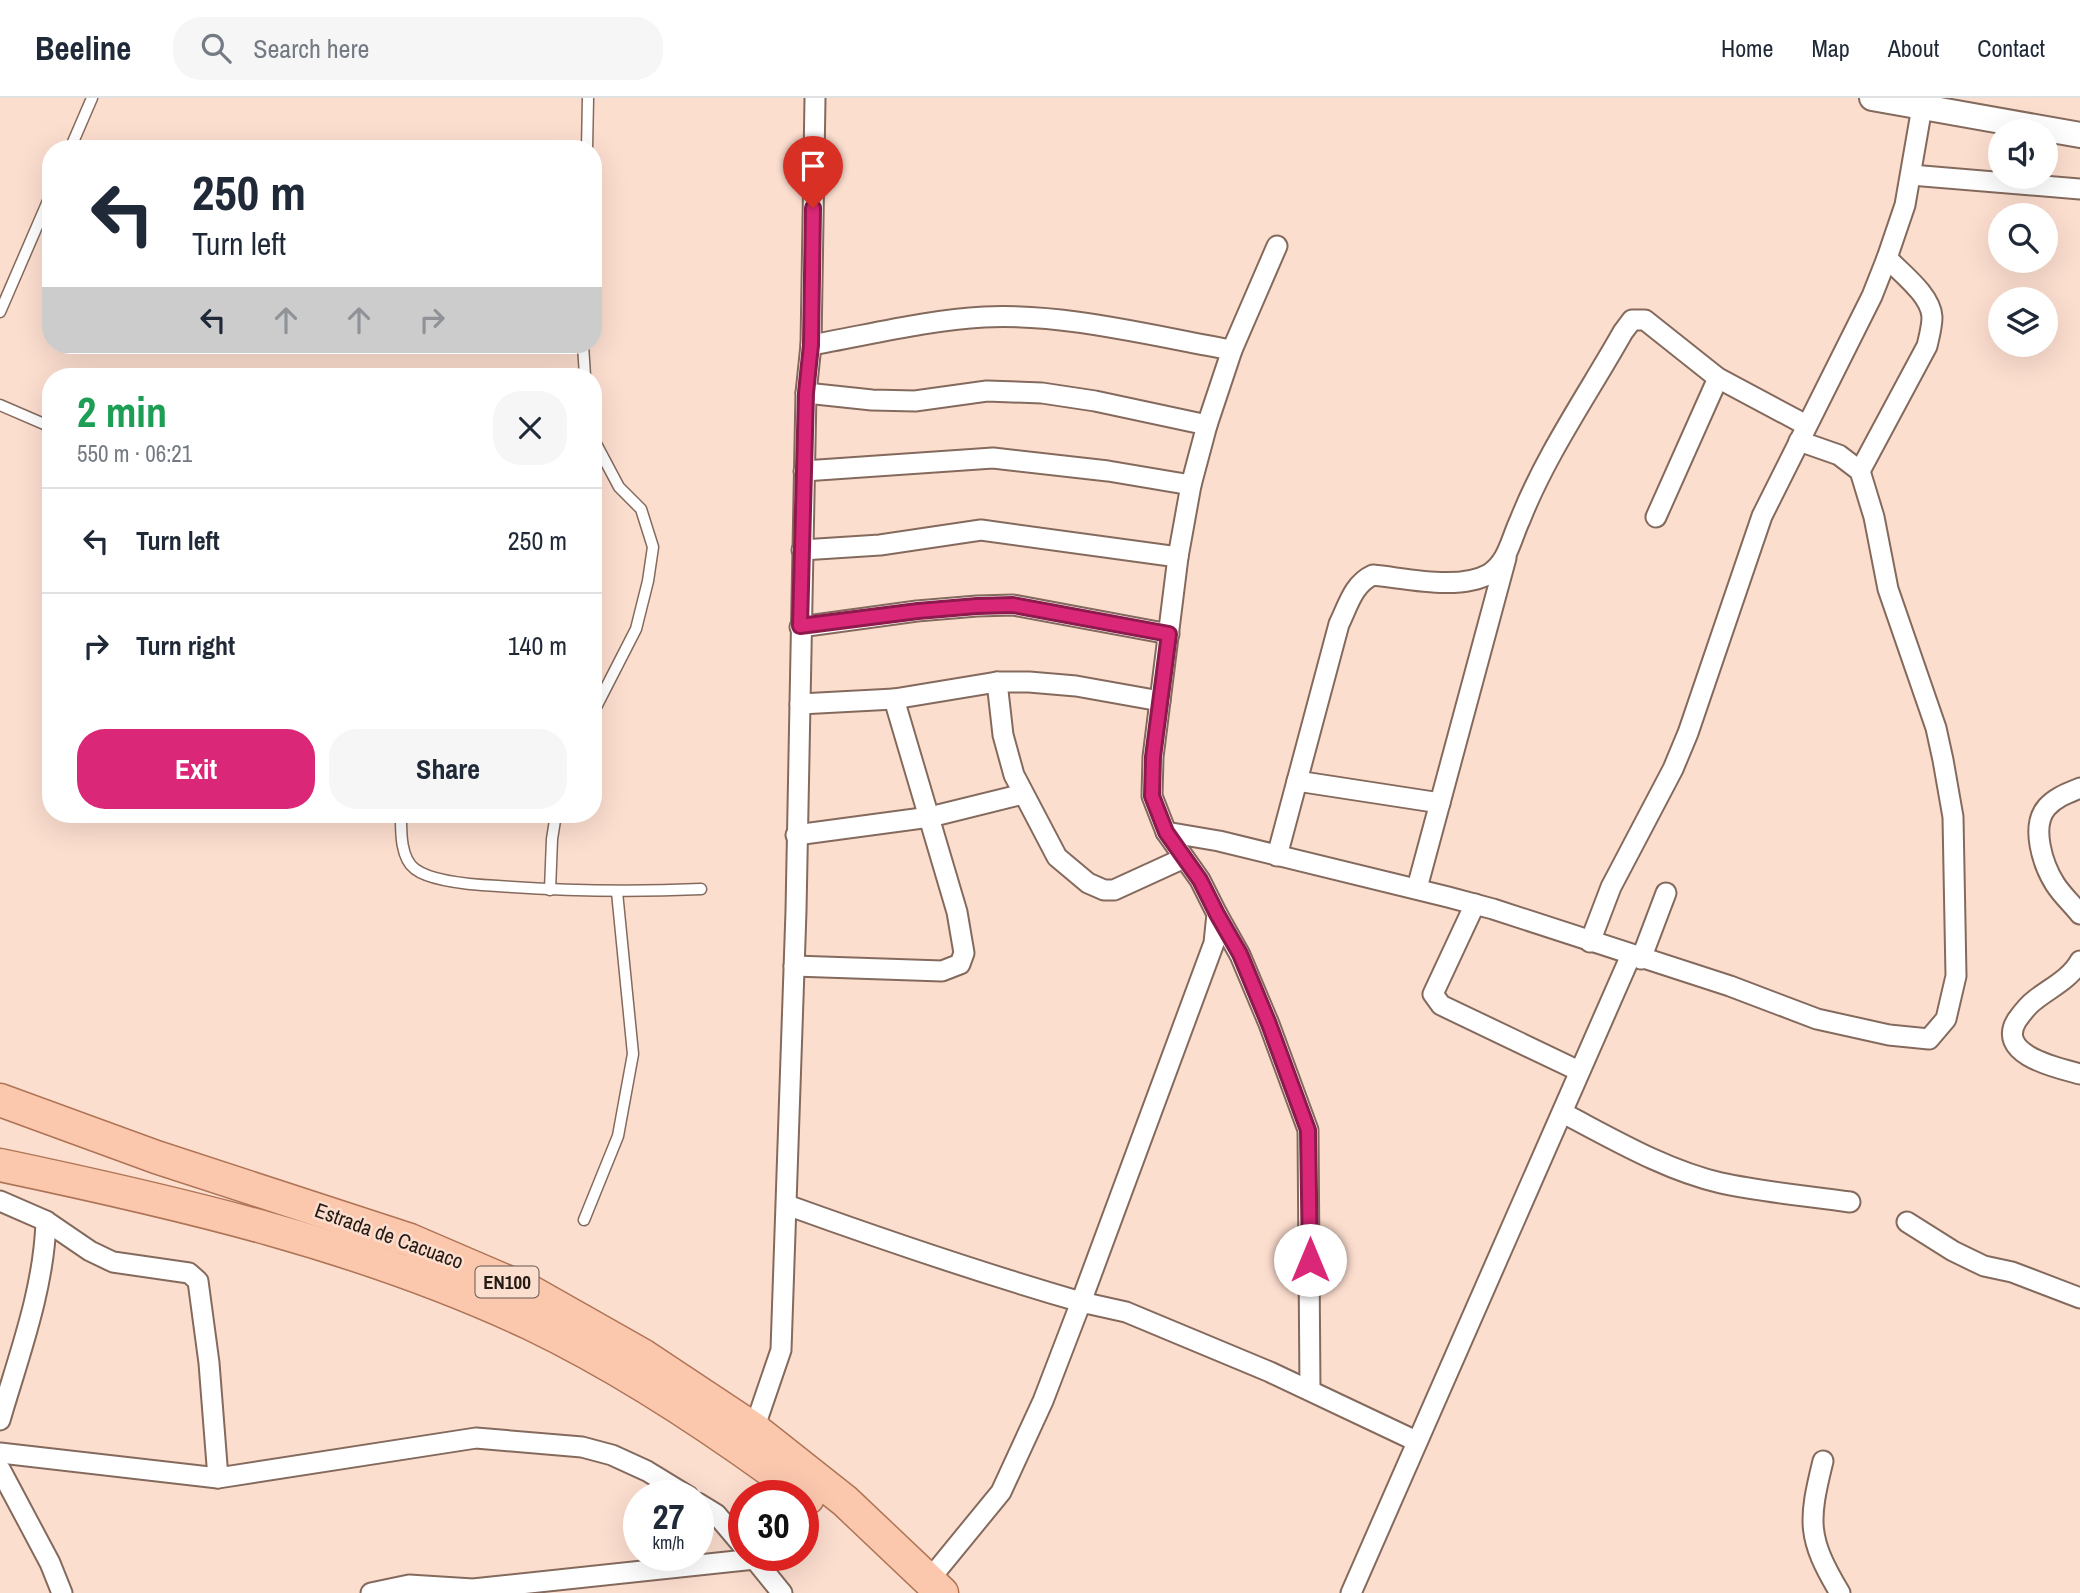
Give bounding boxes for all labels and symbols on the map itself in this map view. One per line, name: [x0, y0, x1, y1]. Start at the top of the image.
pin: [783, 136, 843, 208]
street label: Estrada de Cacuaco: [311, 1195, 467, 1276]
position arrow: [1273, 1223, 1347, 1297]
road number: EN100: [476, 1266, 538, 1298]
speed limit sign: 30: [728, 1480, 819, 1571]

